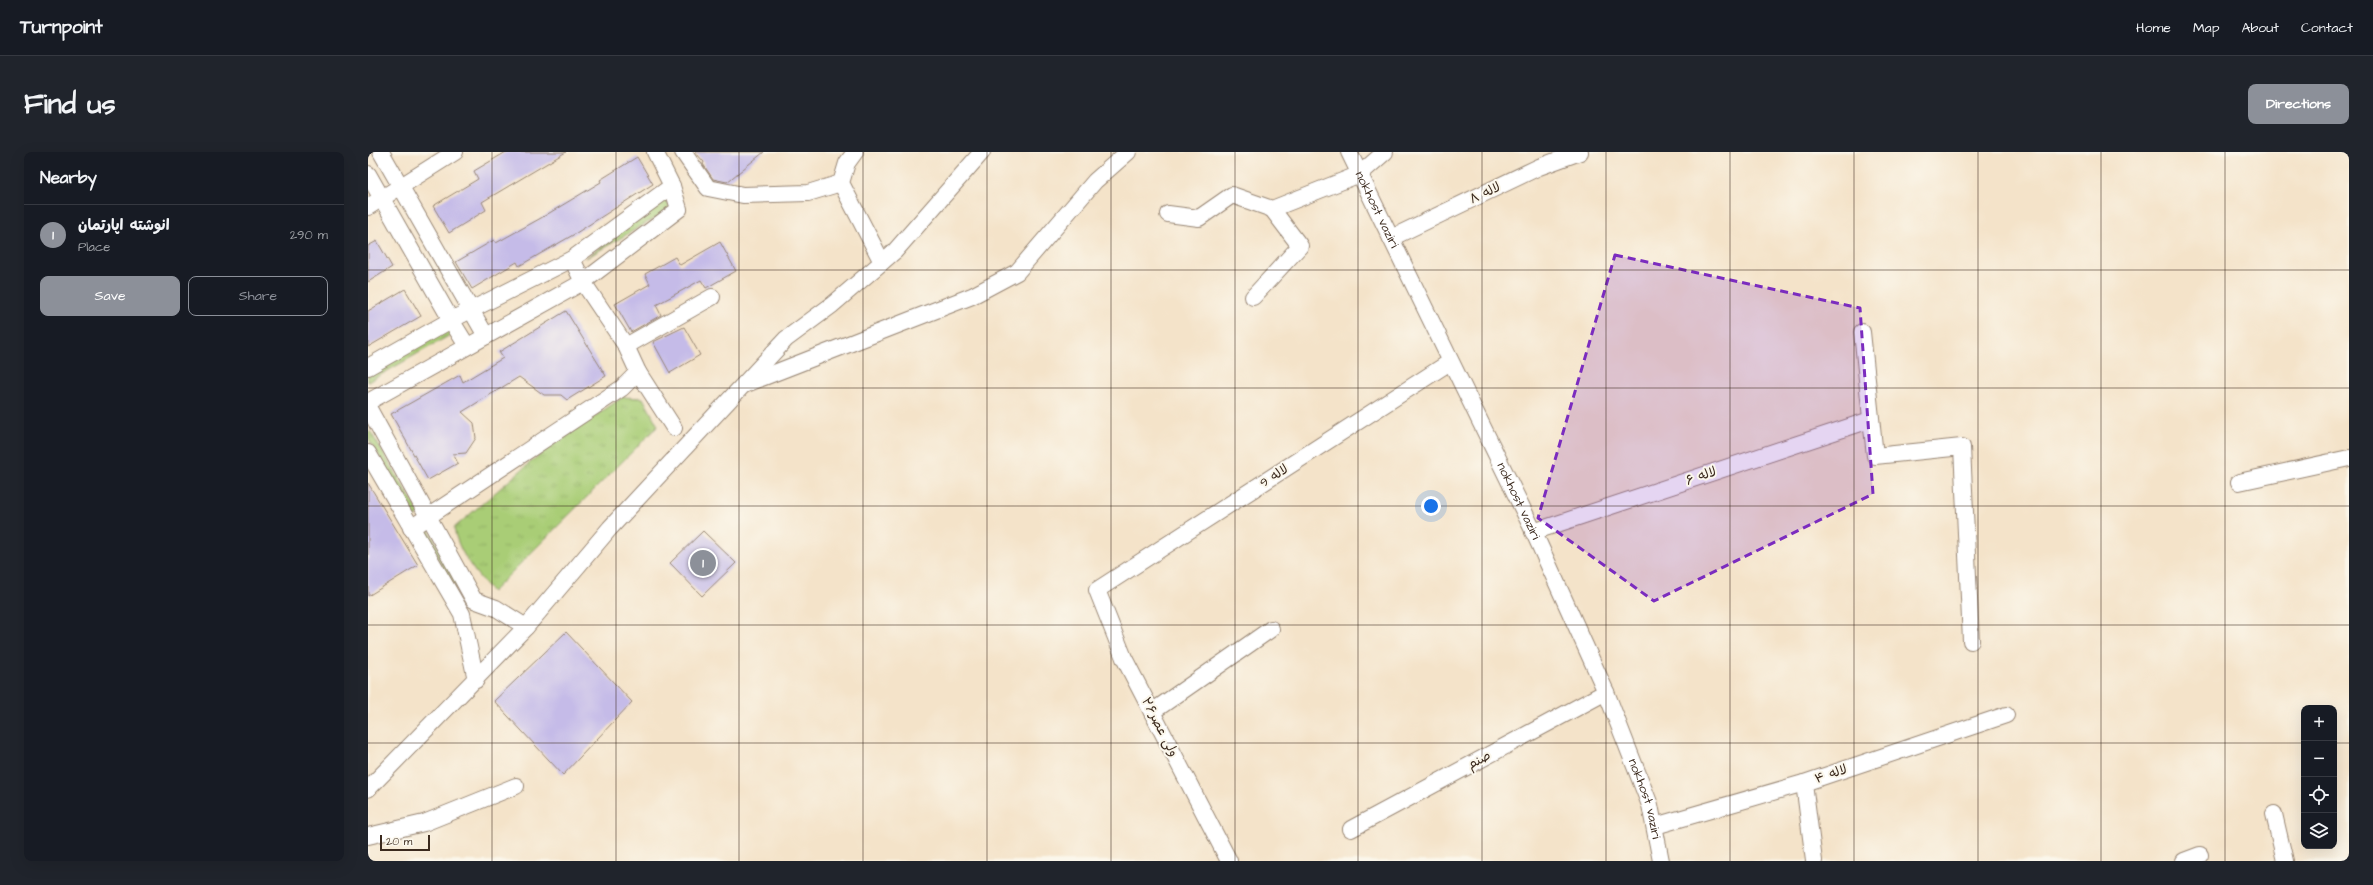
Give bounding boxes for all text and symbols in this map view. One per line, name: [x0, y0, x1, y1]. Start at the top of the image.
text: Turnpoint: [20, 14, 103, 41]
text: Home: [2136, 18, 2171, 38]
text: Map: [2193, 18, 2219, 38]
text: About: [2241, 18, 2279, 38]
text: Contact: [2301, 18, 2353, 38]
button: Directions: [2248, 84, 2349, 124]
text: Find us: [24, 85, 115, 124]
text: Nearby: [40, 166, 97, 190]
street label: nokhost vaziri: [1351, 168, 1403, 251]
street label: لاله ۸: [1466, 178, 1504, 208]
text: انوشته اپارتمان: [78, 215, 169, 236]
text: 1: [52, 226, 54, 244]
text: 290 m: [290, 226, 328, 244]
text: Place: [78, 238, 110, 256]
button: Save: [40, 276, 180, 316]
button: Share: [188, 276, 328, 316]
street label: nokhost vaziri: [1492, 459, 1545, 542]
street label: لاله 9: [1256, 460, 1292, 492]
street label: لاله ۶: [1683, 462, 1719, 490]
your location: [1421, 496, 1441, 516]
pin: 1: [690, 548, 716, 578]
street label: ولی عصر۲۶: [1137, 694, 1183, 760]
map controls: [2301, 705, 2337, 849]
button: +: [2301, 705, 2337, 741]
button: −: [2301, 741, 2337, 777]
street label: صنم: [1464, 746, 1494, 774]
street label: nokhost vaziri: [1624, 756, 1665, 841]
street label: لاله ۴: [1812, 760, 1850, 788]
button: locate: [2301, 777, 2337, 813]
button: layers: [2301, 813, 2337, 849]
scale bar: [380, 833, 430, 852]
text: 20 m: [386, 834, 412, 849]

